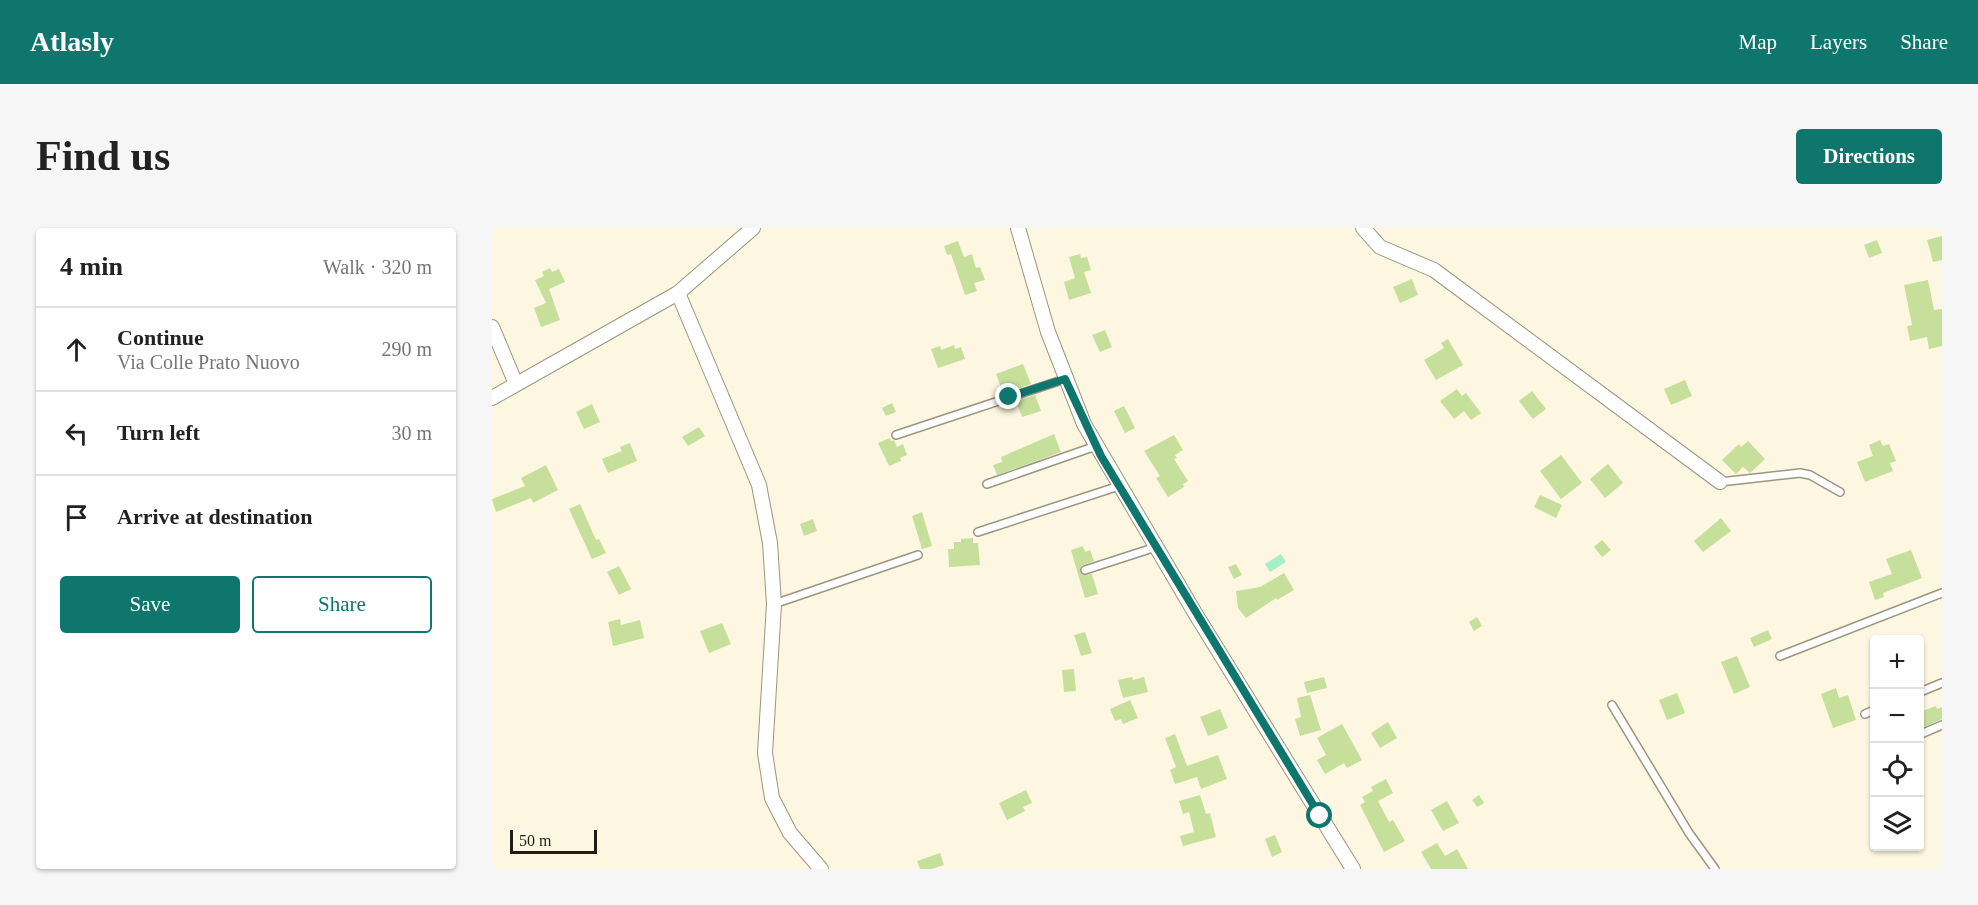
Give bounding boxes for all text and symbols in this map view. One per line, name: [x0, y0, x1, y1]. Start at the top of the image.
text: Atlasly: [30, 26, 114, 57]
text: Map: [1739, 30, 1777, 54]
text: Layers: [1810, 30, 1867, 54]
text: Share: [1900, 30, 1948, 54]
button: Directions: [1796, 129, 1942, 184]
text: Find us: [36, 133, 170, 179]
text: 4 min: [60, 252, 123, 281]
text: Walk · 320 m: [323, 256, 432, 278]
text: Continue: [117, 325, 204, 350]
icon: ahead: [60, 333, 93, 366]
text: 290 m: [381, 338, 432, 360]
text: Via Colle Prato Nuovo: [117, 351, 300, 373]
route end: [995, 383, 1021, 409]
icon: left: [60, 417, 93, 450]
text: Turn left: [117, 420, 200, 445]
text: 30 m: [391, 422, 432, 444]
icon: arrive: [60, 501, 93, 534]
text: Arrive at destination: [117, 504, 313, 529]
button: Save: [60, 576, 240, 633]
button: Share: [252, 576, 432, 633]
map controls: [1870, 635, 1924, 851]
button: +: [1870, 635, 1924, 689]
button: −: [1870, 689, 1924, 743]
button: locate: [1870, 743, 1924, 797]
button: layers: [1870, 797, 1924, 851]
route start: [1306, 802, 1332, 828]
scale bar: [510, 827, 597, 854]
text: 50 m: [519, 832, 551, 849]

